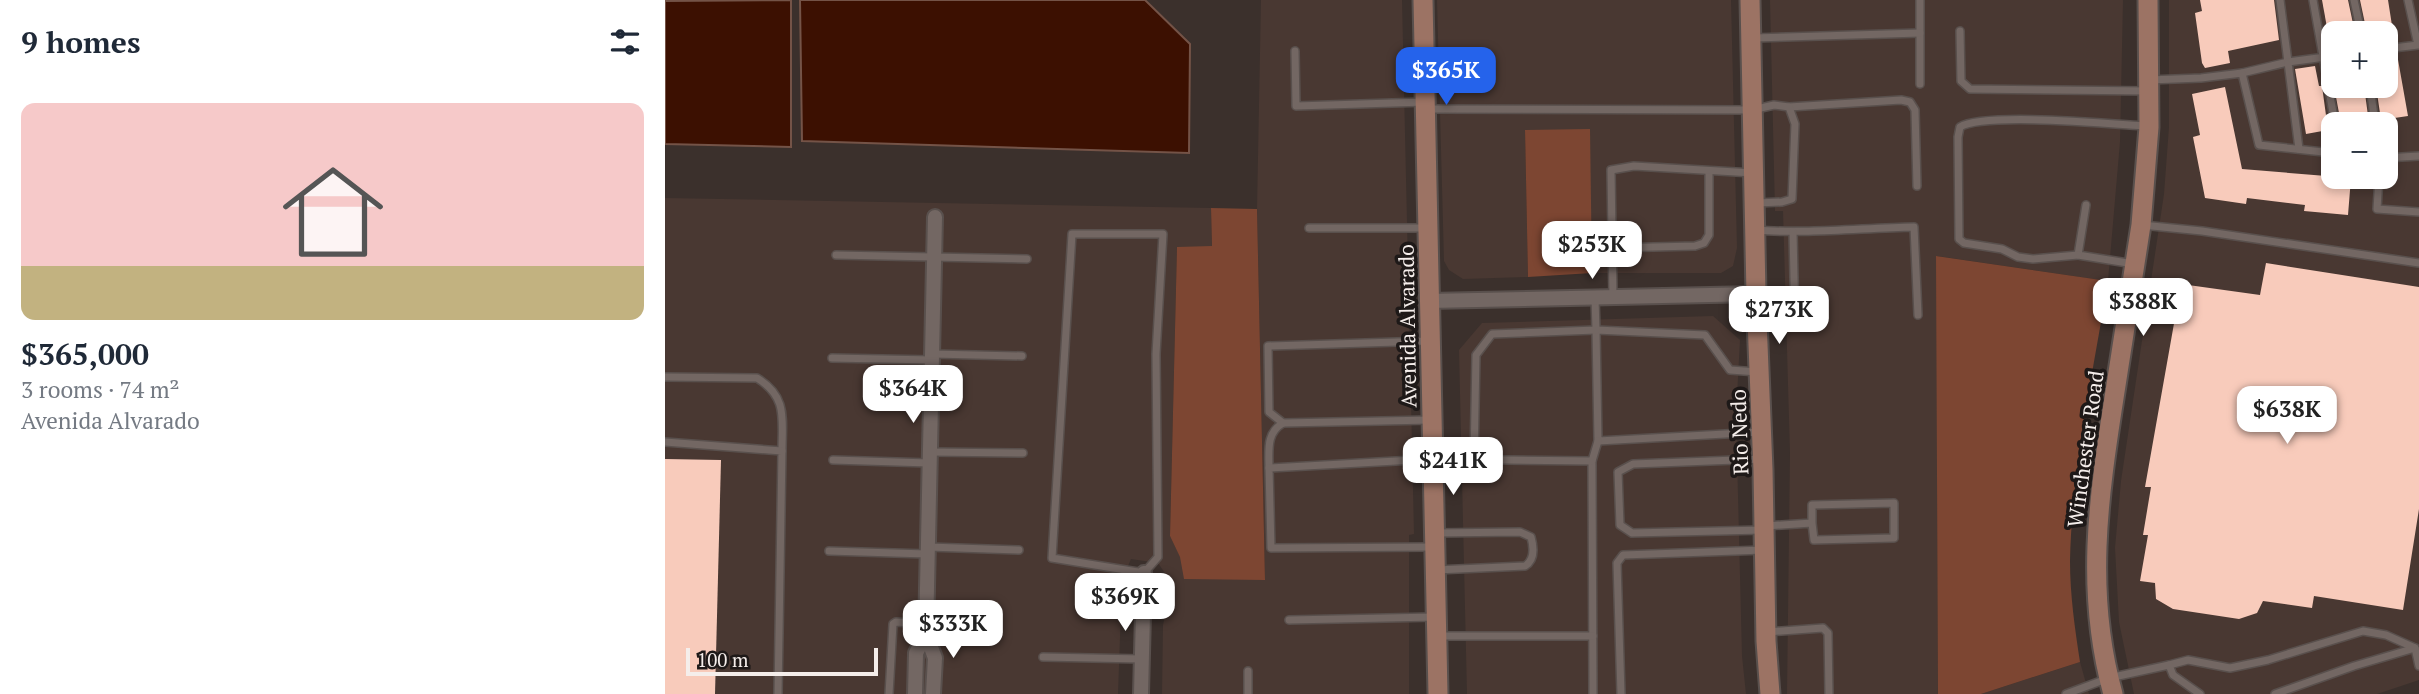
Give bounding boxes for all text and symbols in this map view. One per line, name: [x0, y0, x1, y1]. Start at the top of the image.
map controls: [2321, 21, 2398, 189]
button: +: [2321, 21, 2398, 98]
text: 9 homes: [21, 22, 140, 62]
icon: filters: [606, 23, 644, 61]
pin: $365K: [1397, 48, 1495, 107]
text: $365K: [1412, 54, 1480, 85]
button: −: [2321, 112, 2398, 189]
icon: home: [270, 149, 396, 275]
pin: $253K: [1543, 222, 1641, 281]
text: $253K: [1558, 228, 1626, 259]
street label: Avenida Alvarado: [1392, 244, 1422, 408]
pin: $388K: [2094, 278, 2192, 338]
text: $388K: [2109, 285, 2177, 316]
pin: $273K: [1730, 286, 1828, 346]
text: $273K: [1745, 293, 1813, 324]
text: $365,000: [21, 334, 149, 374]
pin: $364K: [864, 366, 962, 425]
street label: Winchester Road: [2060, 368, 2110, 529]
text: $364K: [879, 372, 947, 403]
text: 3 rooms · 74 m²: [21, 374, 180, 405]
pin: $638K: [2238, 386, 2336, 446]
street label: Rio Nedo: [1724, 389, 1754, 475]
text: $638K: [2253, 393, 2321, 424]
text: Avenida Alvarado: [21, 405, 200, 436]
pin: $241K: [1404, 438, 1502, 497]
text: $241K: [1419, 444, 1487, 475]
pin: $369K: [1076, 574, 1174, 633]
text: $369K: [1091, 580, 1159, 611]
pin: $333K: [904, 600, 1002, 660]
text: $333K: [919, 607, 987, 638]
scale bar: [686, 645, 879, 677]
text: 100 m: [697, 647, 748, 672]

